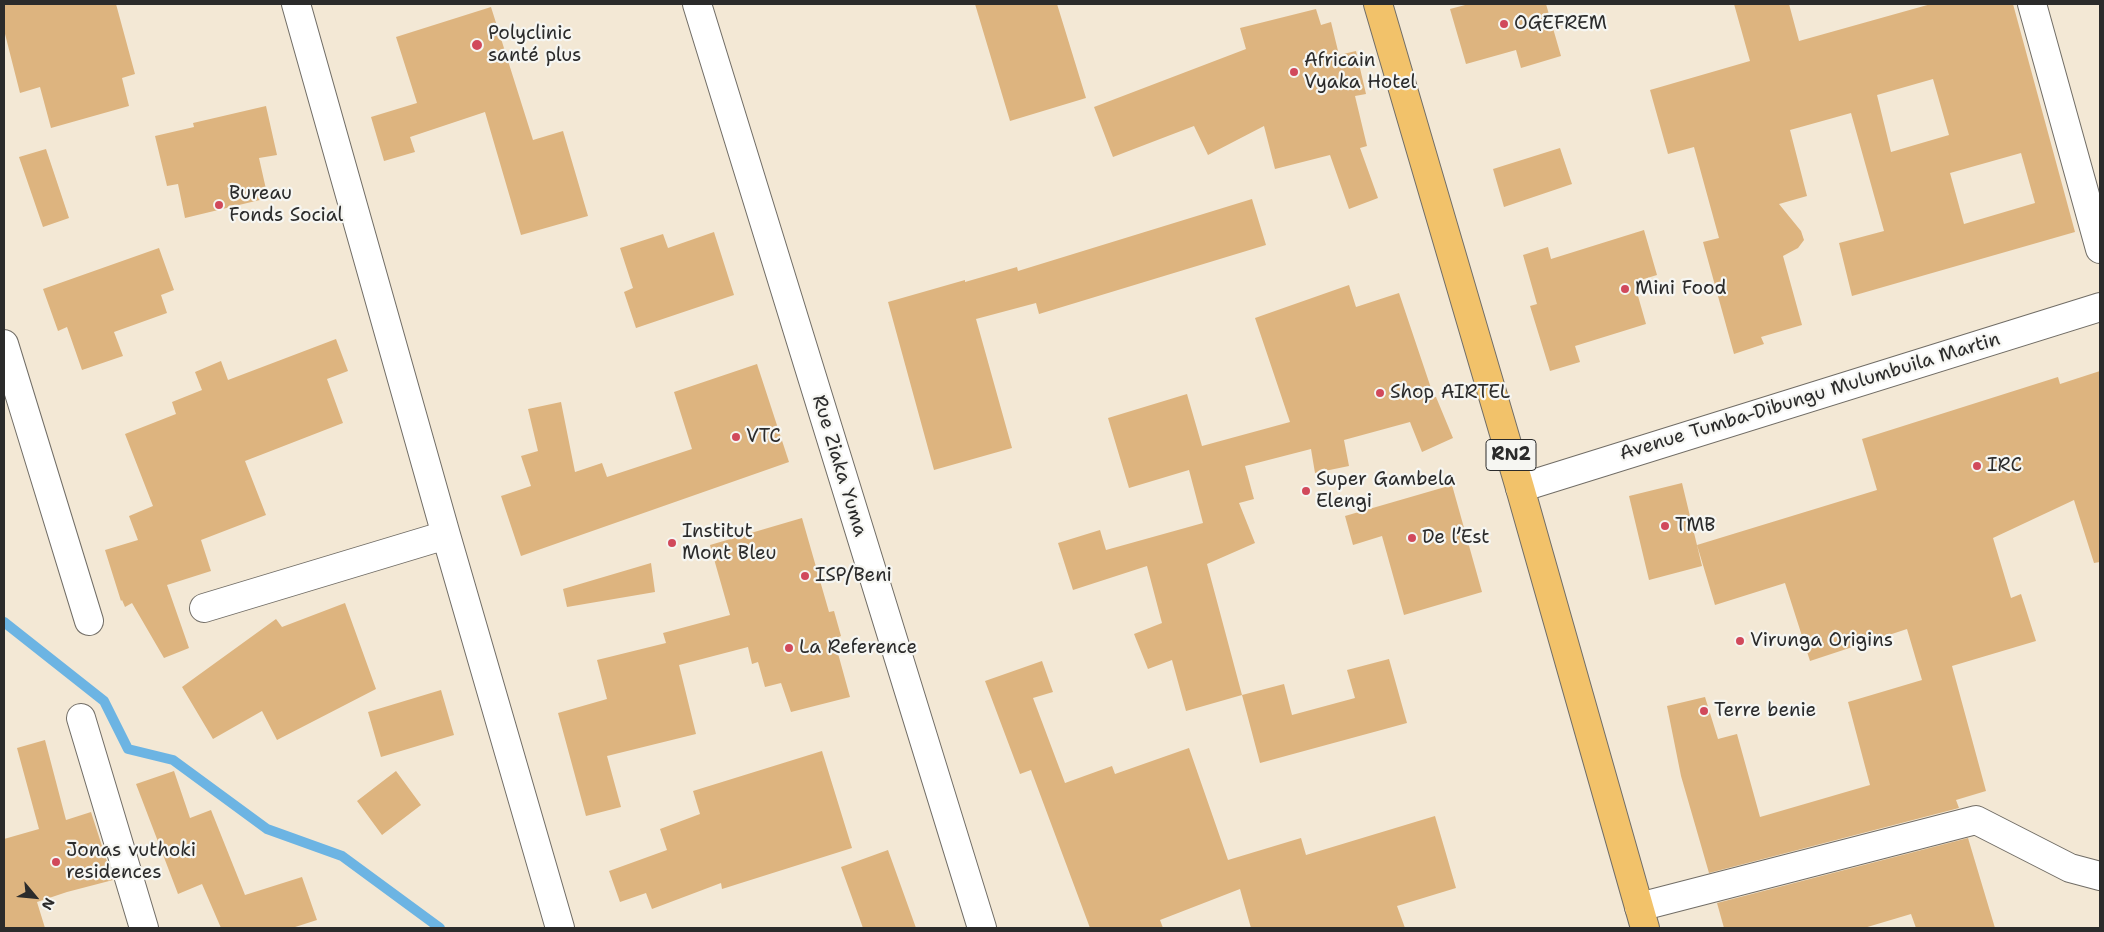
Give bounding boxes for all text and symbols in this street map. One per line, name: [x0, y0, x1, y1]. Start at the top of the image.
place label: OGEFREM: [1514, 13, 1607, 35]
marker: OGEFREM: [1498, 18, 1510, 30]
place label: Polyclinic santé plus: [488, 23, 581, 67]
marker: Polyclinic santé plus: [470, 38, 484, 52]
place label: Africain Vyaka Hotel: [1304, 50, 1416, 94]
marker: Africain Vyaka Hotel: [1288, 66, 1300, 78]
place label: Bureau Fonds Social: [229, 183, 343, 227]
marker: Bureau Fonds Social: [213, 199, 225, 211]
place label: Mini Food: [1635, 278, 1727, 300]
marker: Mini Food: [1619, 283, 1631, 295]
street label: Avenue Tumba-Dibungu Mulumbuila Martin: [1617, 328, 2003, 466]
place label: Shop AIRTEL: [1390, 382, 1510, 404]
marker: Shop AIRTEL: [1374, 387, 1386, 399]
street label: Rue Ziaka Yuma: [807, 393, 871, 539]
place label: VTC: [746, 426, 781, 448]
marker: VTC: [730, 431, 742, 443]
road number: RN2: [1486, 440, 1536, 470]
place label: IRC: [1987, 455, 2022, 477]
marker: IRC: [1971, 460, 1983, 472]
place label: Super Gambela Elengi: [1316, 469, 1455, 513]
marker: Super Gambela Elengi: [1300, 485, 1312, 497]
place label: TMB: [1675, 515, 1716, 537]
marker: TMB: [1659, 520, 1671, 532]
place label: Institut Mont Bleu: [682, 521, 777, 565]
place label: De l’Est: [1422, 527, 1490, 549]
marker: De l’Est: [1406, 532, 1418, 544]
marker: Institut Mont Bleu: [666, 537, 678, 549]
place label: ISP/Beni: [815, 565, 892, 587]
marker: ISP/Beni: [799, 570, 811, 582]
place label: Virunga Origins: [1750, 630, 1893, 652]
marker: Virunga Origins: [1734, 635, 1746, 647]
place label: La Reference: [799, 637, 917, 659]
marker: La Reference: [783, 642, 795, 654]
place label: Terre benie: [1714, 700, 1816, 722]
marker: Terre benie: [1698, 705, 1710, 717]
place label: Jonas vuthoki residences: [66, 840, 196, 884]
marker: Jonas vuthoki residences: [50, 856, 62, 868]
north arrow: [10, 872, 60, 922]
text: N: [38, 895, 59, 913]

